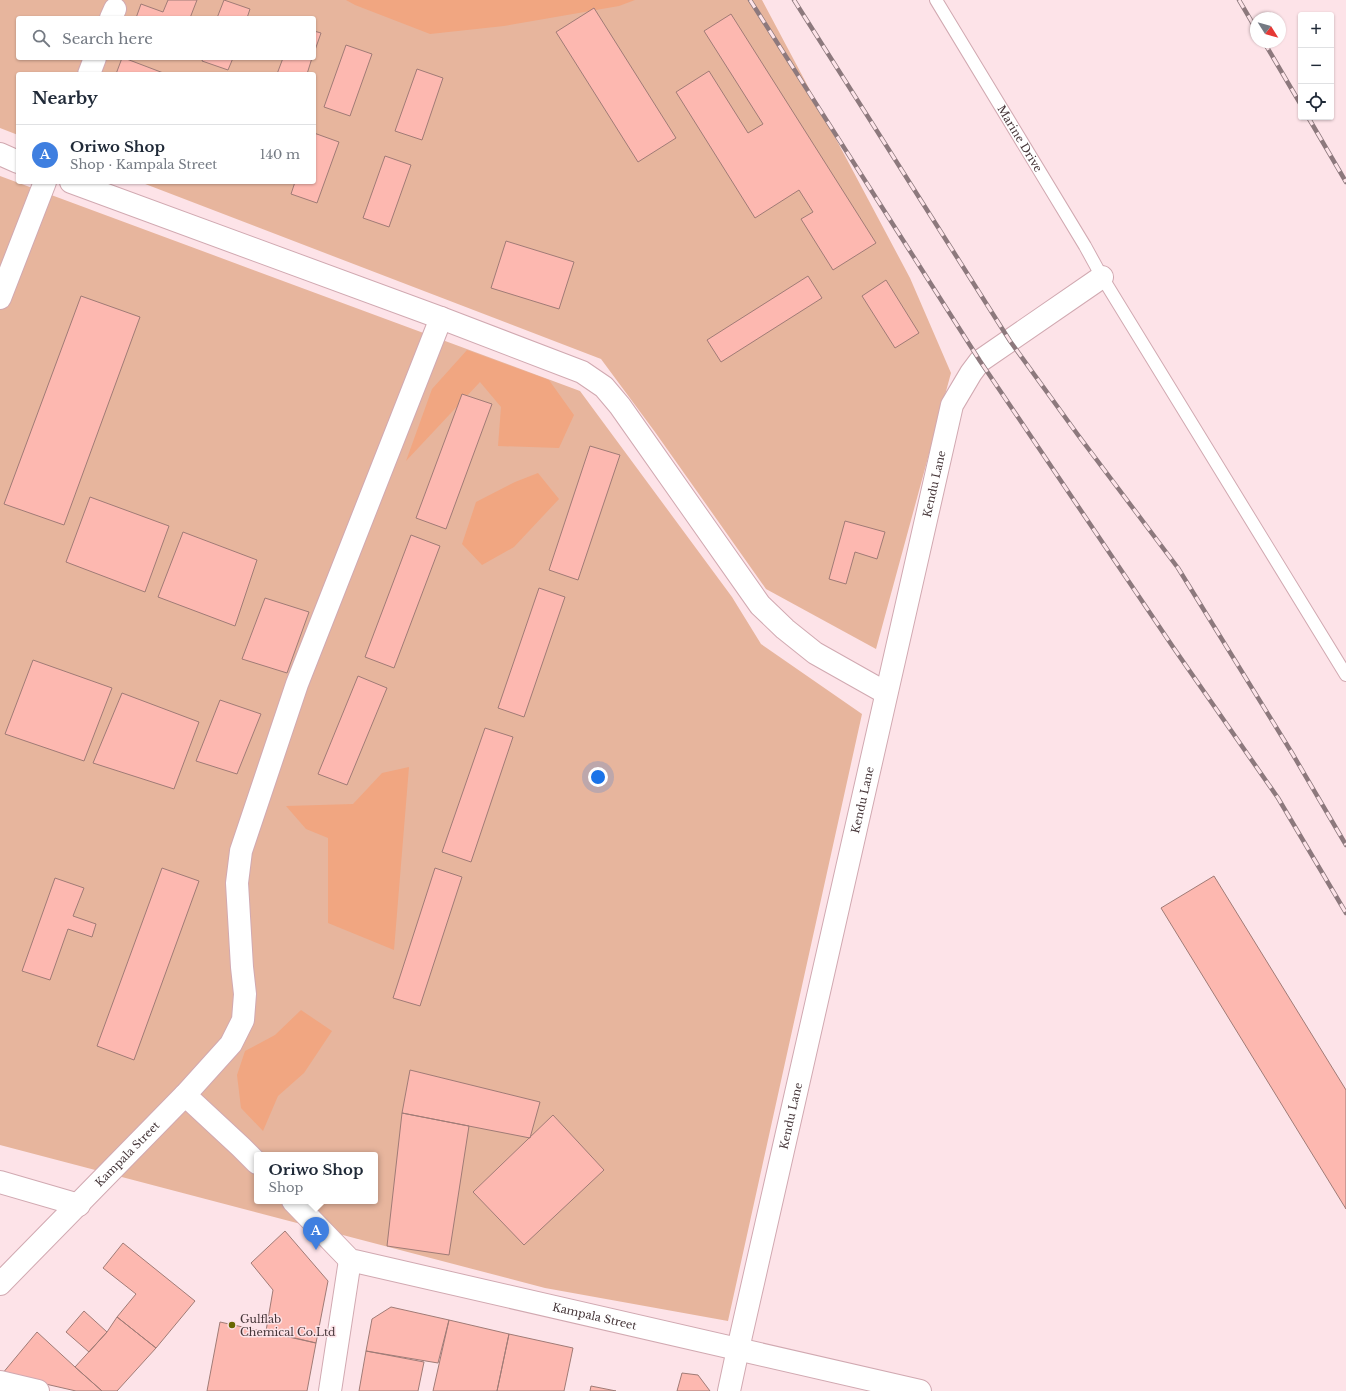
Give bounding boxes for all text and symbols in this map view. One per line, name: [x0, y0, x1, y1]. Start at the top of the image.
north arrow: [1250, 12, 1286, 48]
map controls: [1298, 12, 1334, 120]
button: +: [1298, 12, 1334, 48]
search box: [16, 16, 316, 60]
icon: search: [30, 27, 52, 49]
text: Search here: [62, 29, 153, 48]
button: −: [1298, 48, 1334, 84]
button: locate: [1298, 84, 1334, 120]
text: Nearby: [32, 88, 98, 109]
street label: Marine Drive: [994, 103, 1046, 175]
text: Oriwo Shop: [70, 137, 165, 156]
text: A: [40, 146, 50, 163]
text: 140 m: [260, 146, 300, 163]
text: Shop · Kampala Street: [70, 156, 217, 173]
street label: Kendu Lane: [920, 449, 948, 519]
street label: Kendu Lane: [848, 765, 877, 835]
your location: [588, 767, 608, 787]
street label: Kendu Lane: [776, 1081, 805, 1151]
street label: Kampala Street: [92, 1118, 163, 1190]
popup: [254, 1152, 378, 1204]
text: Oriwo Shop: [269, 1160, 363, 1179]
text: Shop: [269, 1179, 303, 1196]
pin: A: [303, 1217, 329, 1250]
street label: Kampala Street: [551, 1300, 639, 1333]
place label: Gulflab Chemical Co.Ltd: [240, 1312, 336, 1339]
marker: Gulflab Chemical Co.Ltd: [227, 1320, 237, 1330]

